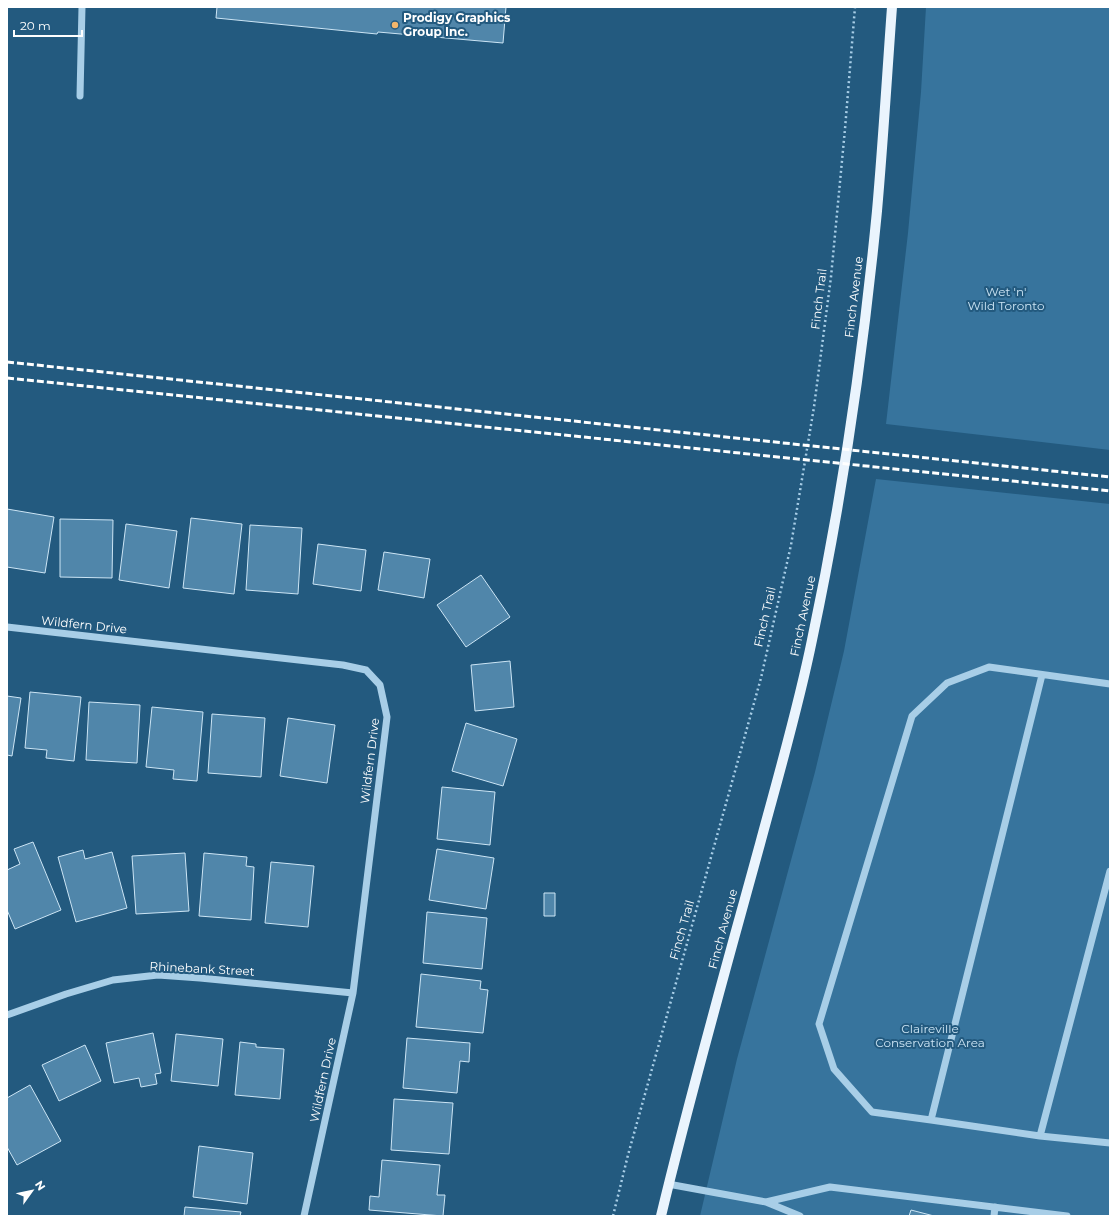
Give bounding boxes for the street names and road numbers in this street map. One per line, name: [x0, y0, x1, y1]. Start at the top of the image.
street label: Finch Avenue: [841, 255, 866, 339]
street label: Finch Trail: [807, 268, 830, 330]
street label: Finch Avenue: [787, 574, 818, 658]
street label: Finch Trail: [750, 585, 779, 649]
street label: Wildfern Drive: [40, 613, 128, 636]
street label: Wildfern Drive: [357, 717, 382, 805]
street label: Finch Avenue: [705, 887, 740, 970]
street label: Finch Trail: [666, 898, 697, 961]
street label: Rhinebank Street: [149, 958, 255, 979]
street label: Wildfern Drive: [306, 1036, 339, 1124]

